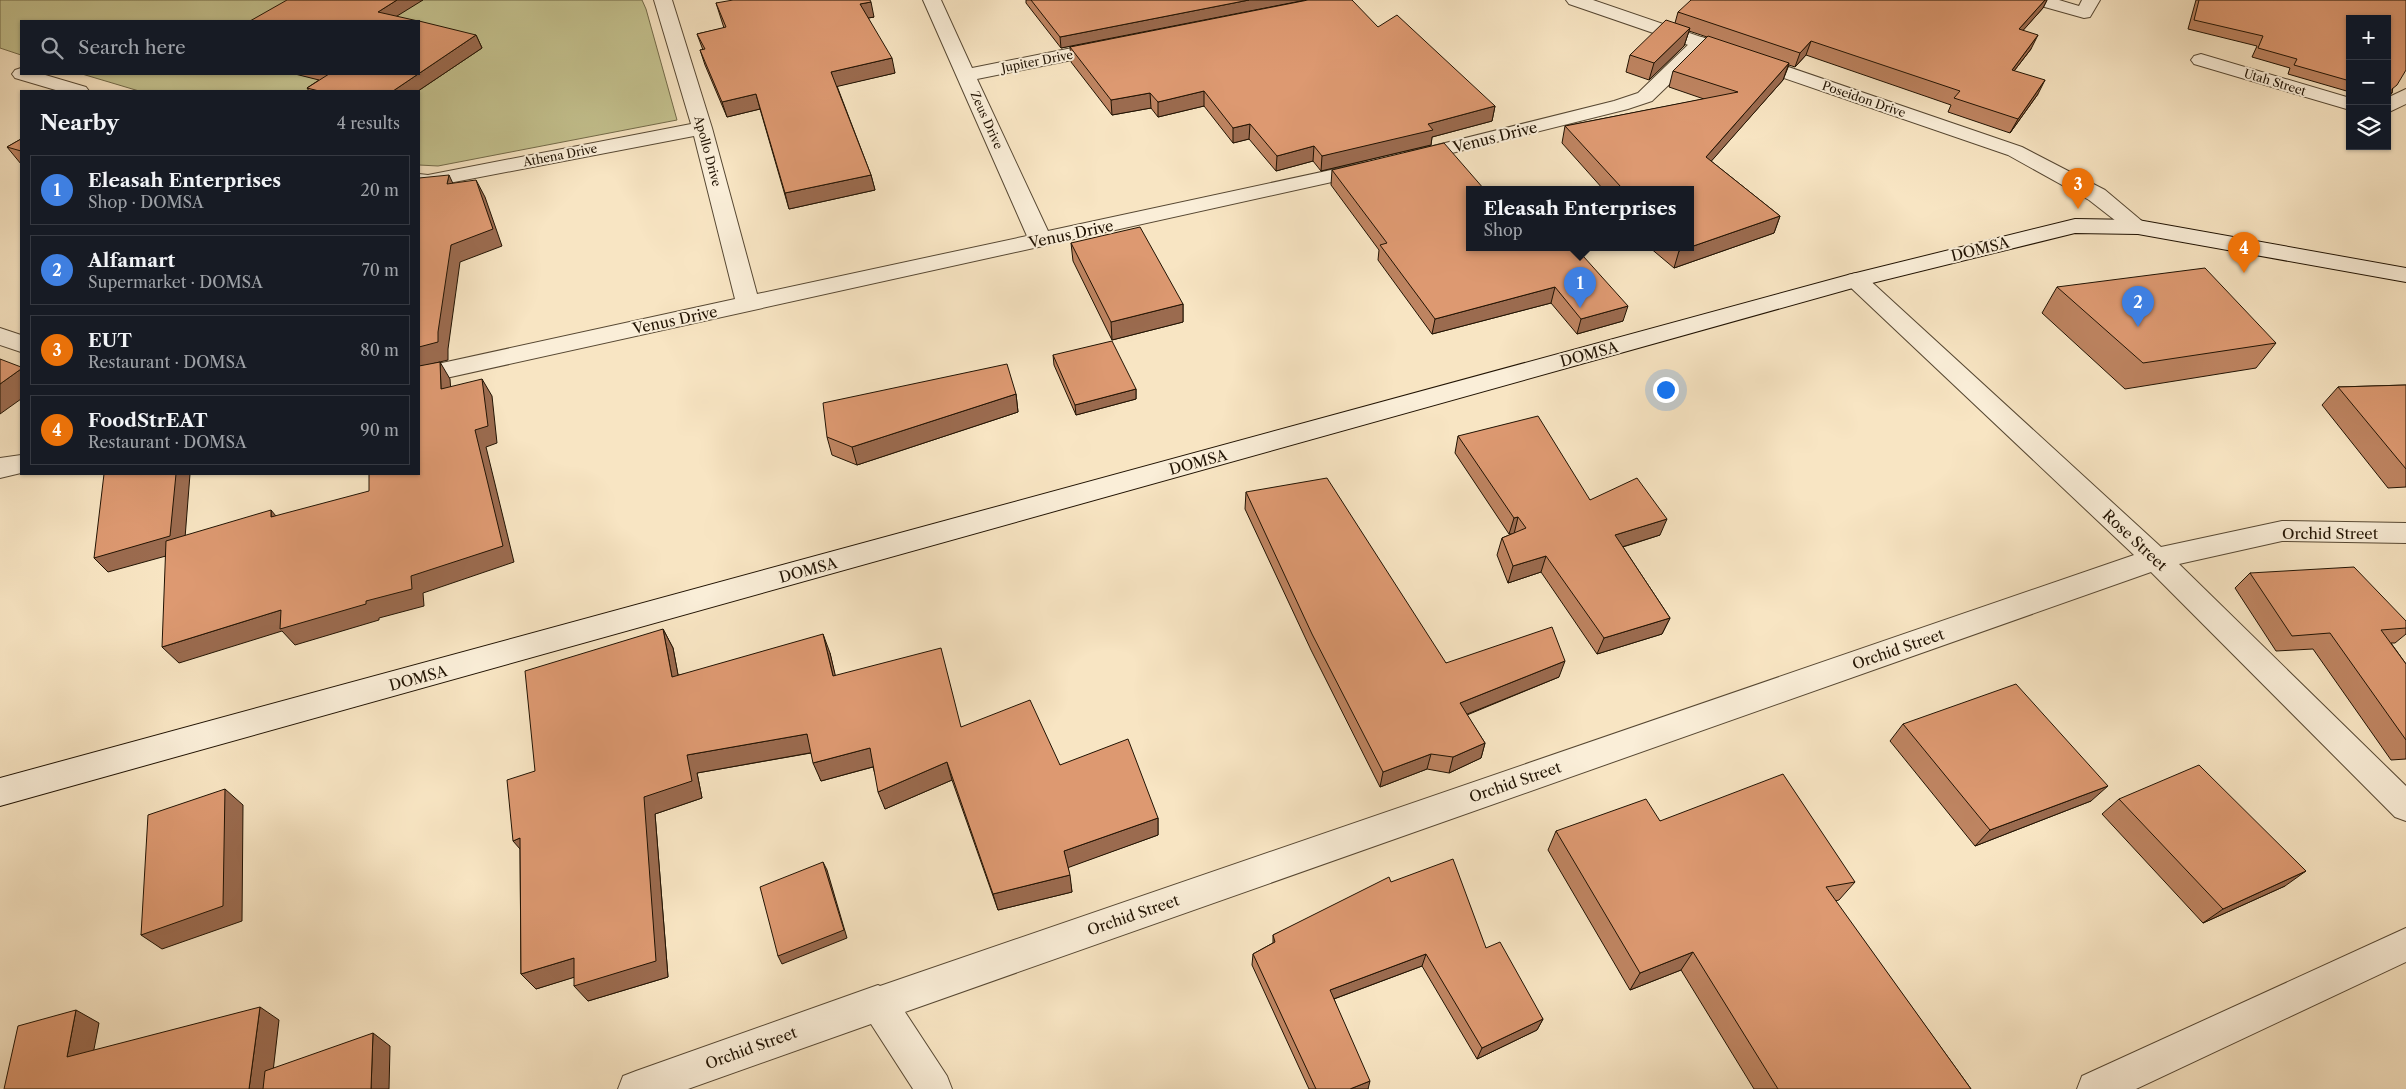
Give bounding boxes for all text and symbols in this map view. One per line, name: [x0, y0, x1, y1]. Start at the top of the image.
map controls: [2346, 15, 2391, 150]
button: +: [2346, 15, 2391, 60]
search box: [20, 20, 420, 75]
icon: search: [38, 34, 66, 62]
text: Search here: [78, 36, 186, 59]
street label: Jupiter Drive: [998, 47, 1074, 76]
button: −: [2346, 60, 2391, 105]
street label: Utah Street: [2242, 65, 2309, 99]
street label: Poseidon Drive: [1820, 78, 1908, 120]
street label: Zeus Drive: [968, 89, 1007, 152]
button: layers: [2346, 105, 2391, 150]
text: Nearby: [40, 110, 119, 135]
text: 4 results: [337, 113, 400, 133]
street label: Apollo Drive: [691, 113, 725, 188]
street label: Venus Drive: [1450, 117, 1539, 157]
street label: Athena Drive: [521, 140, 599, 170]
pin: 3: [2062, 168, 2094, 209]
text: Eleasah Enterprises: [88, 169, 281, 192]
text: 1: [53, 180, 61, 200]
text: 20 m: [360, 180, 399, 200]
popup: [1466, 186, 1694, 251]
text: Shop · DOMSA: [88, 192, 204, 212]
text: Eleasah Enterprises: [1483, 197, 1677, 220]
street label: Venus Drive: [1026, 216, 1115, 252]
text: Shop: [1483, 220, 1523, 240]
street label: DOMSA: [1949, 232, 2012, 265]
pin: 4: [2228, 232, 2260, 273]
text: Alfamart: [88, 249, 175, 272]
text: 2: [52, 260, 62, 280]
text: 70 m: [362, 260, 399, 280]
pin: 1: [1564, 267, 1596, 308]
text: Supermarket · DOMSA: [88, 272, 263, 292]
pin: 2: [2122, 286, 2154, 327]
street label: Venus Drive: [630, 302, 719, 338]
text: EUT: [88, 329, 132, 352]
street label: DOMSA: [1558, 337, 1621, 371]
text: 3: [52, 340, 62, 360]
text: 80 m: [360, 340, 399, 360]
text: Restaurant · DOMSA: [88, 352, 247, 372]
your location: [1653, 377, 1679, 403]
text: FoodStrEAT: [88, 409, 208, 432]
text: 4: [52, 420, 62, 440]
text: 90 m: [360, 420, 399, 440]
text: Restaurant · DOMSA: [88, 432, 247, 452]
street label: DOMSA: [1167, 445, 1230, 479]
street label: Rose Street: [2099, 505, 2172, 575]
street label: Orchid Street: [2282, 524, 2379, 543]
street label: DOMSA: [777, 553, 840, 587]
street label: Orchid Street: [1849, 624, 1947, 674]
street label: DOMSA: [387, 661, 450, 695]
street label: Orchid Street: [1466, 757, 1564, 807]
street label: Orchid Street: [1084, 890, 1182, 940]
street label: Orchid Street: [703, 1022, 800, 1073]

